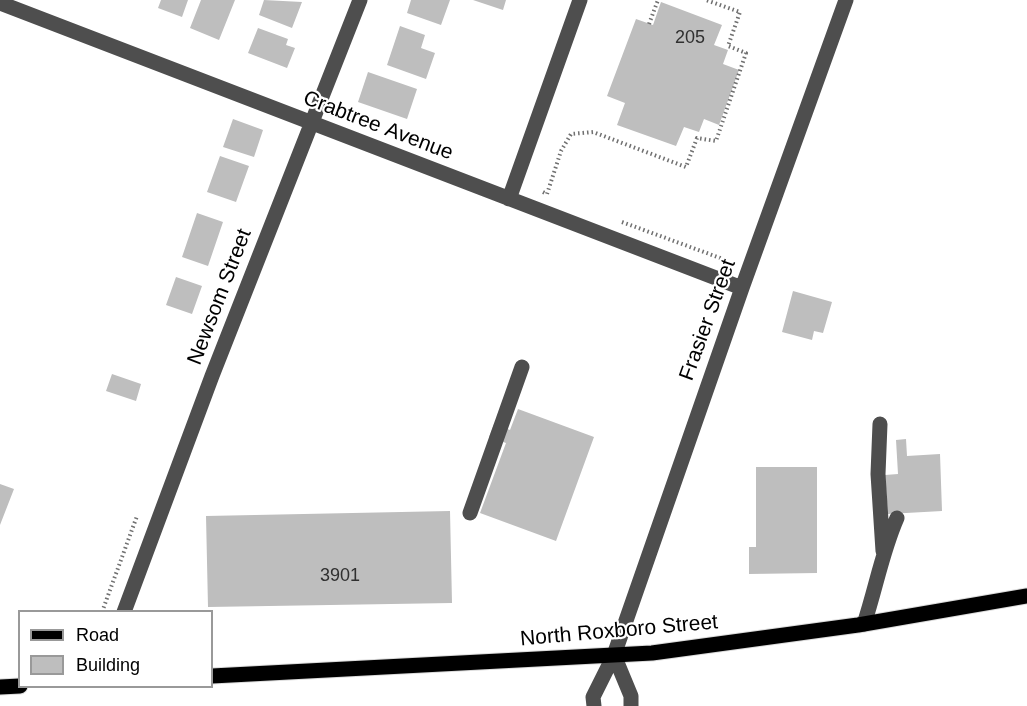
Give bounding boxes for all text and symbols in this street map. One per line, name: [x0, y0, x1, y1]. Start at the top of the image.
house number: 205: [675, 27, 705, 49]
street label: Crabtree Avenue: [300, 86, 456, 166]
street label: Newsom Street: [183, 225, 257, 369]
street label: Frasier Street: [674, 256, 742, 384]
house number: 3901: [320, 565, 360, 587]
legend: [18, 610, 213, 688]
street label: North Roxboro Street: [519, 610, 719, 652]
text: Road: [76, 625, 119, 645]
text: Building: [76, 655, 140, 675]

